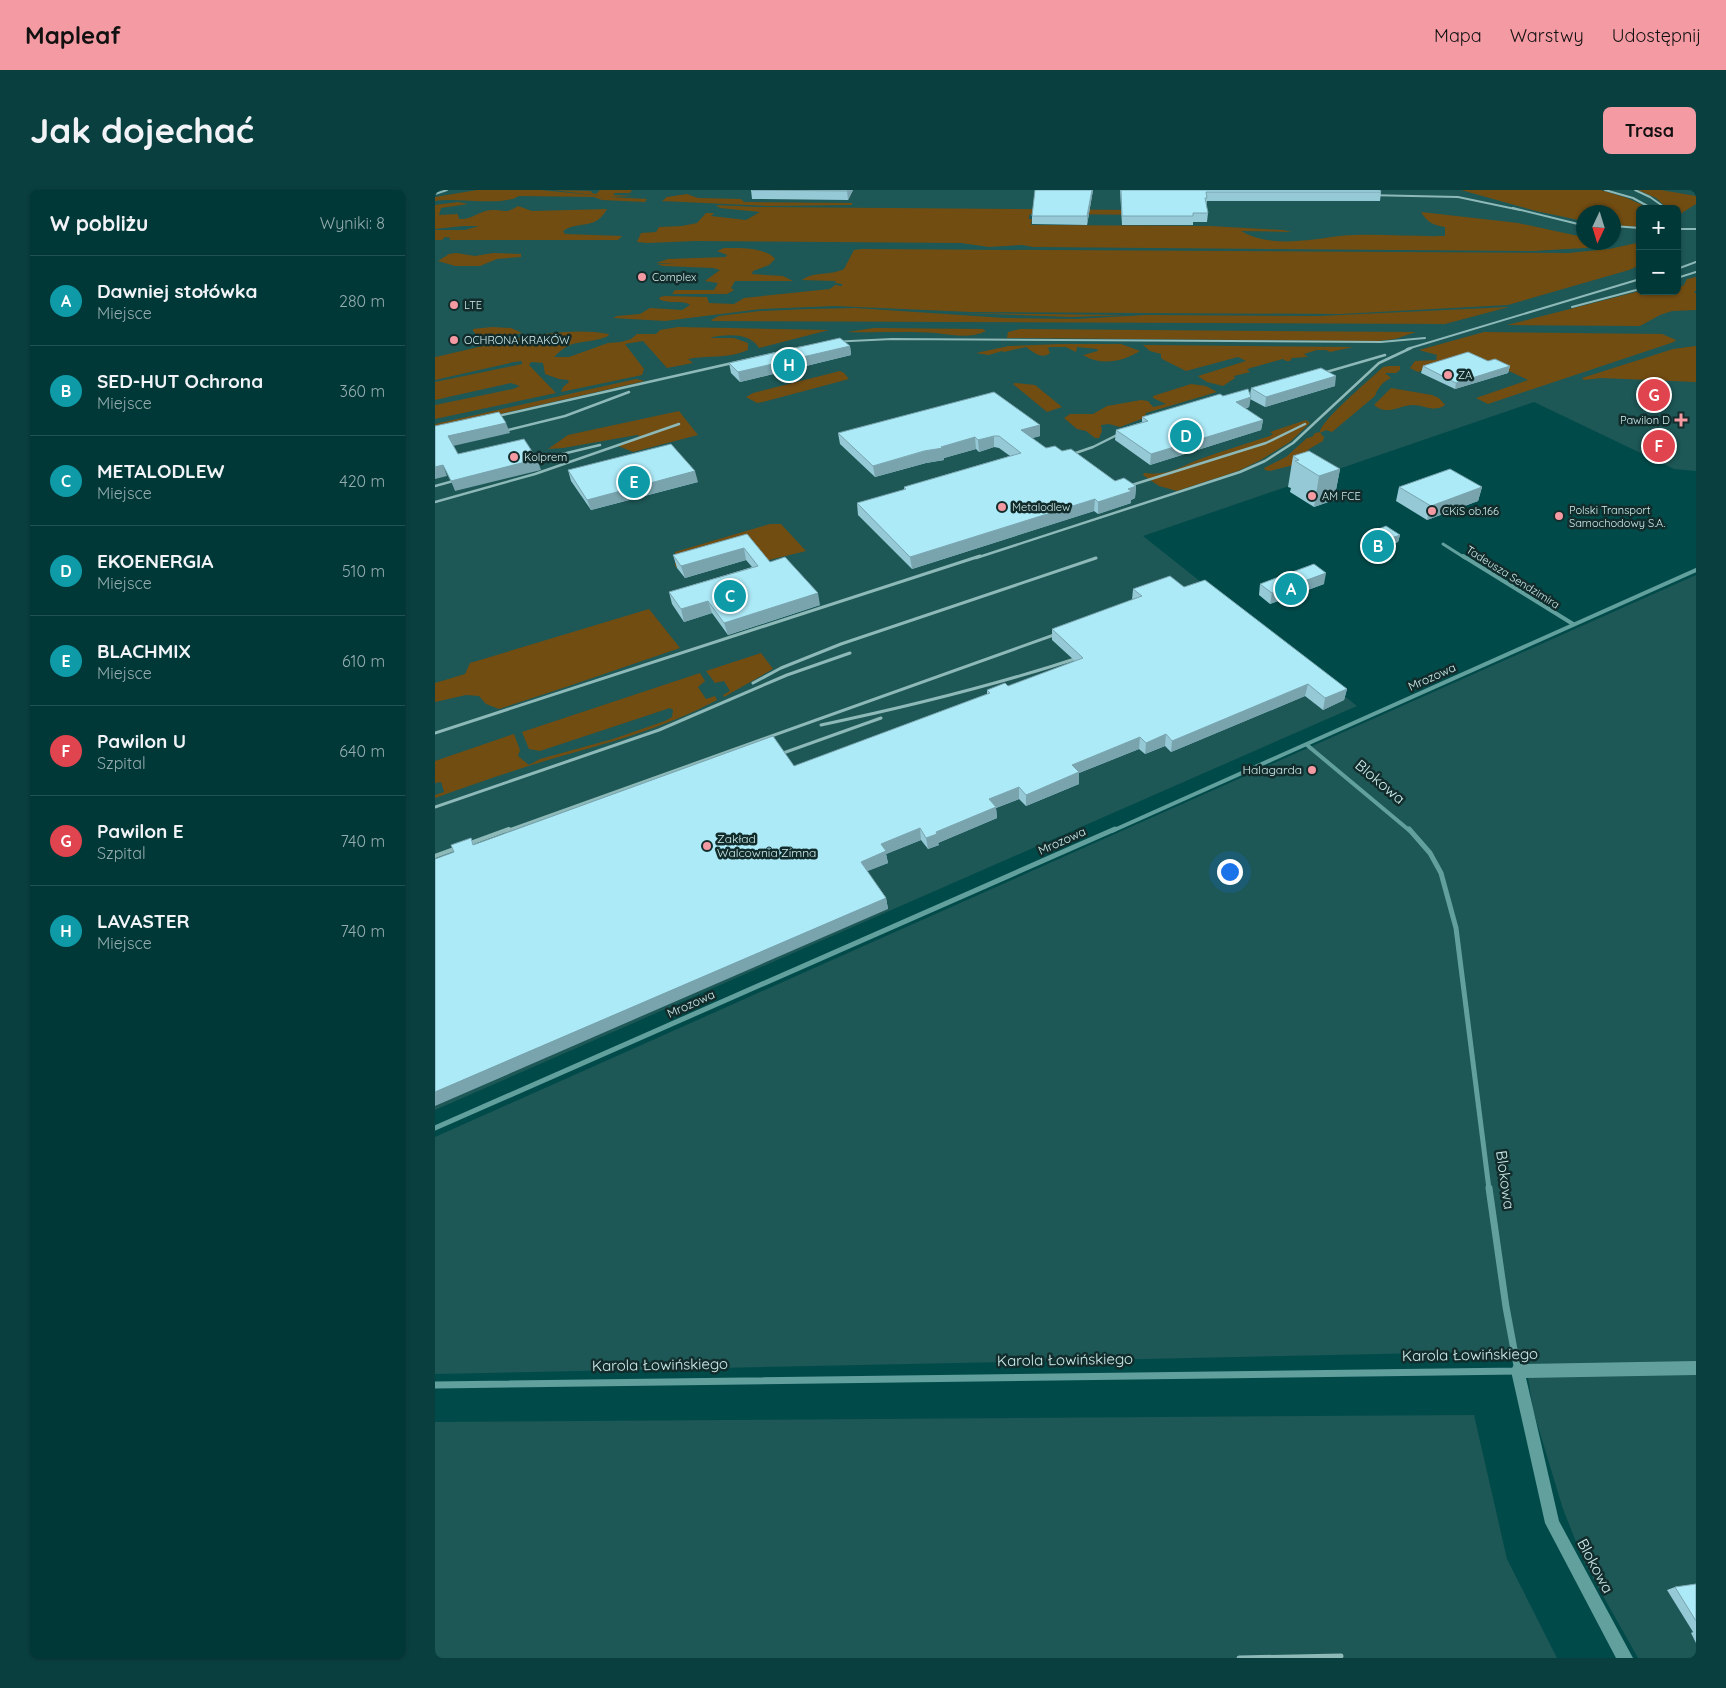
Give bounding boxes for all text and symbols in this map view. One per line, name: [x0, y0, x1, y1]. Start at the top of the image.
text: Mapleaf: [25, 20, 121, 50]
text: Mapa: [1434, 24, 1482, 47]
text: Warstwy: [1510, 24, 1584, 47]
text: Udostępnij: [1612, 24, 1701, 47]
button: Trasa: [1603, 107, 1696, 154]
text: Jak dojechać: [30, 108, 254, 152]
north arrow: [1576, 205, 1621, 250]
map controls: [1636, 205, 1681, 295]
button: +: [1636, 205, 1681, 250]
text: W pobliżu: [50, 210, 148, 236]
text: Wyniki: 8: [320, 213, 385, 233]
button: −: [1636, 250, 1681, 295]
place label: Complex: [652, 270, 696, 284]
marker: Complex: [636, 271, 648, 283]
text: Dawniej stołówka: [97, 279, 258, 303]
text: A: [61, 291, 71, 311]
text: 280 m: [339, 291, 385, 311]
place label: LTE: [464, 298, 482, 312]
marker: LTE: [448, 299, 460, 311]
text: Miejsce: [97, 303, 152, 323]
place label: OCHRONA KRAKÓW: [464, 333, 570, 347]
marker: OCHRONA KRAKÓW: [448, 334, 460, 346]
pin: H: [773, 346, 805, 384]
place label: ZA: [1458, 368, 1472, 382]
text: SED-HUT Ochrona: [97, 369, 263, 393]
marker: ZA: [1442, 369, 1454, 381]
pin: G: [1638, 376, 1670, 414]
text: B: [61, 381, 71, 401]
text: 360 m: [340, 381, 385, 401]
text: Miejsce: [97, 393, 152, 413]
place label: Pawilon D: [1620, 413, 1670, 427]
marker: Pawilon D: [1674, 413, 1688, 427]
pin: D: [1170, 417, 1202, 455]
pin: F: [1643, 427, 1675, 465]
place label: Kolprem: [524, 450, 567, 464]
marker: Kolprem: [508, 451, 520, 463]
text: METALODLEW: [97, 459, 224, 483]
pin: E: [618, 463, 650, 501]
text: C: [61, 471, 71, 491]
text: 420 m: [339, 471, 385, 491]
text: Miejsce: [97, 483, 152, 503]
place label: AM FCE: [1322, 489, 1361, 503]
marker: AM FCE: [1306, 490, 1318, 502]
place label: Metalodlew: [1012, 500, 1070, 514]
marker: Metalodlew: [996, 501, 1008, 513]
place label: Polski Transport Samochodowy S.A.: [1569, 503, 1665, 530]
place label: CKiS ob.166: [1442, 504, 1499, 518]
marker: CKiS ob.166: [1426, 505, 1438, 517]
marker: Polski Transport Samochodowy S.A.: [1553, 510, 1565, 522]
pin: B: [1362, 527, 1394, 565]
street label: Tadeusza Sendzimira: [1464, 543, 1562, 611]
text: EKOENERGIA: [97, 549, 213, 573]
text: D: [60, 561, 72, 581]
text: 510 m: [342, 561, 385, 581]
pin: A: [1275, 570, 1307, 608]
text: Miejsce: [97, 573, 152, 593]
pin: C: [714, 577, 746, 615]
text: BLACHMIX: [97, 639, 191, 663]
text: E: [61, 651, 71, 671]
text: 610 m: [342, 651, 385, 671]
street label: Mrozowa: [1406, 659, 1458, 694]
text: Miejsce: [97, 663, 152, 683]
text: Pawilon U: [97, 729, 186, 753]
text: F: [62, 741, 71, 761]
text: 640 m: [339, 741, 385, 761]
text: Szpital: [97, 753, 146, 773]
street label: Blokowa: [1352, 755, 1409, 808]
place label: Halagarda: [1242, 762, 1302, 777]
marker: Halagarda: [1306, 764, 1318, 776]
text: Pawilon E: [97, 819, 184, 843]
street label: Mrozowa: [1036, 823, 1088, 858]
text: G: [60, 831, 72, 851]
text: 740 m: [341, 831, 385, 851]
place label: Zakład Walcownia Zimna: [717, 831, 816, 860]
marker: Zakład Walcownia Zimna: [701, 840, 713, 852]
text: Szpital: [97, 843, 146, 863]
your location: [1217, 859, 1243, 885]
text: LAVASTER: [97, 909, 190, 933]
text: H: [60, 921, 72, 941]
text: 740 m: [341, 921, 385, 941]
text: Miejsce: [97, 933, 152, 953]
street label: Mrozowa: [665, 986, 717, 1021]
street label: Blokowa: [1492, 1149, 1519, 1211]
street label: Karola Łowińskiego: [1402, 1344, 1538, 1365]
street label: Karola Łowińskiego: [997, 1349, 1133, 1370]
street label: Karola Łowińskiego: [592, 1354, 728, 1375]
street label: Blokowa: [1573, 1535, 1618, 1596]

